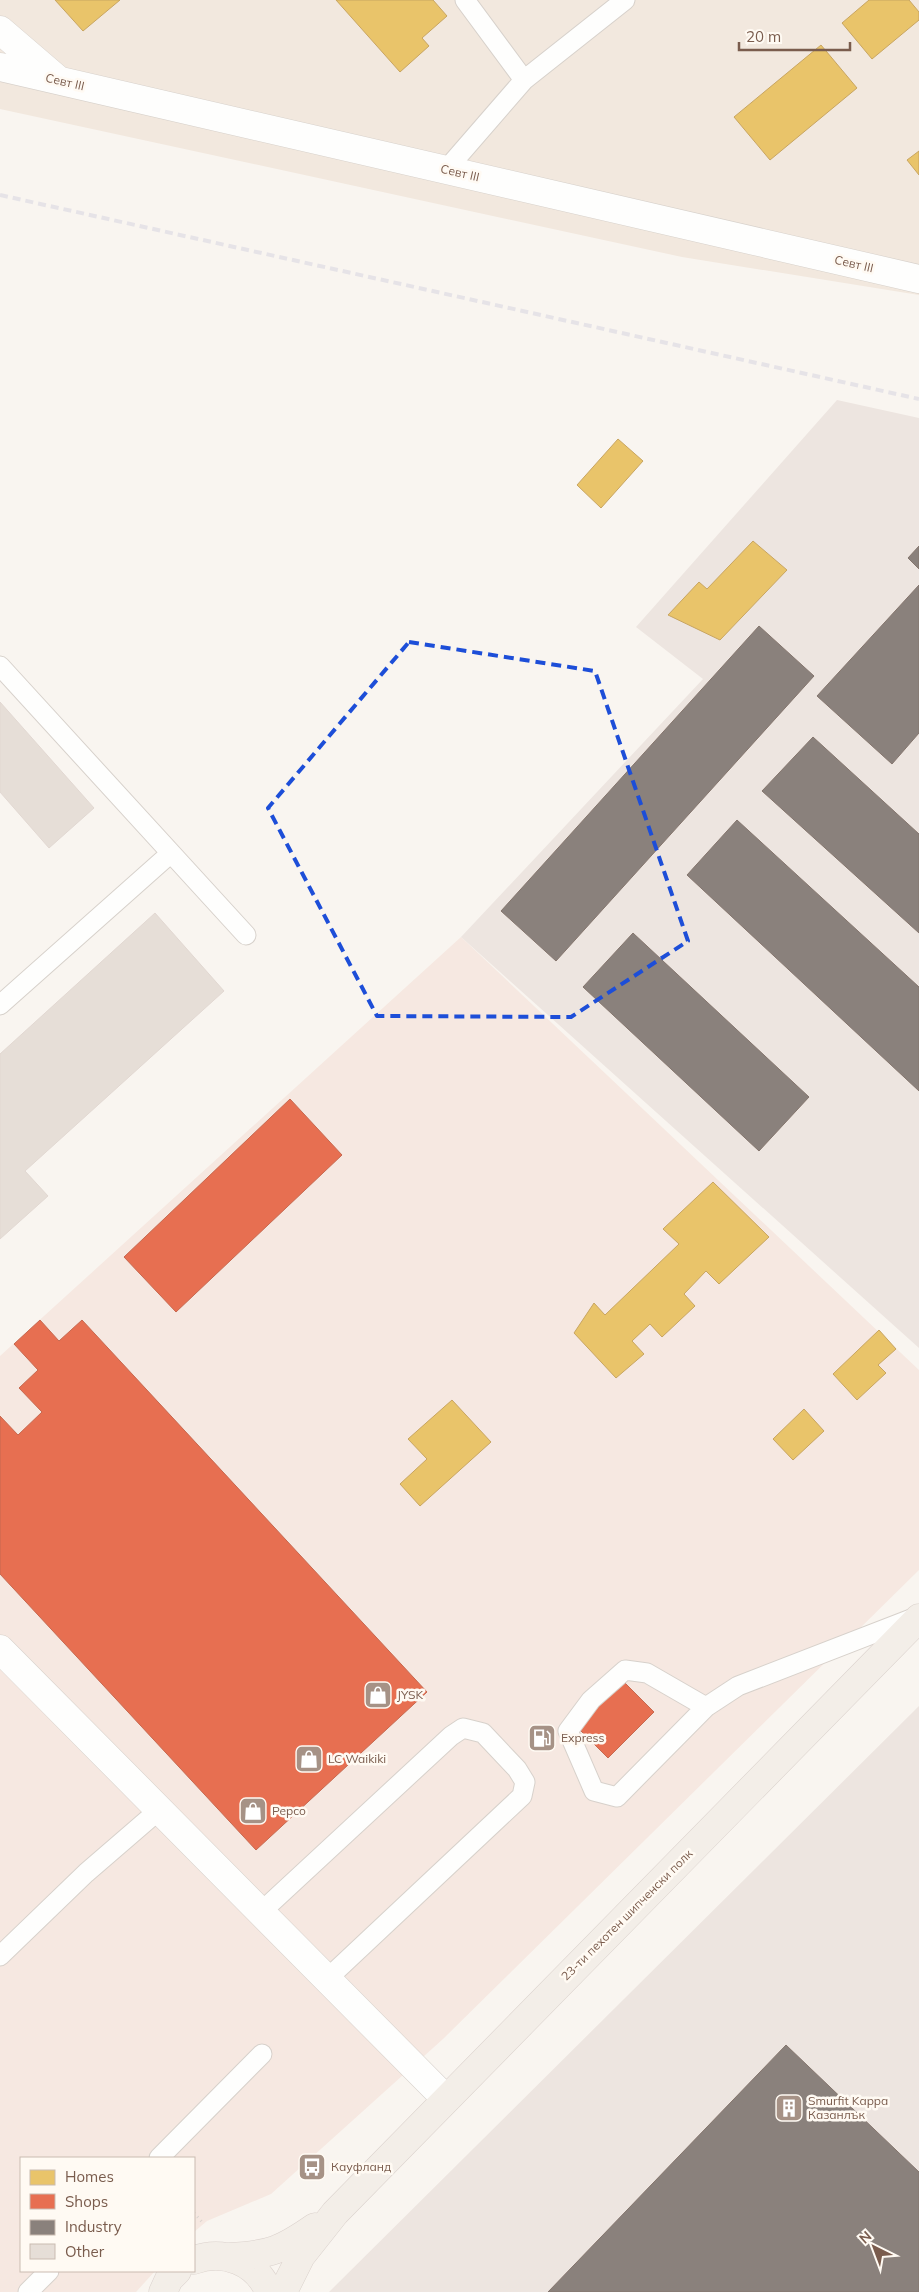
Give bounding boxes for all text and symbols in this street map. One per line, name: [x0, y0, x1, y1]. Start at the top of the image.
scale bar: [739, 20, 850, 52]
text: 20 m: [746, 27, 781, 46]
street label: Севт III: [44, 70, 86, 93]
street label: Севт III: [439, 161, 481, 184]
street label: Севт III: [833, 252, 875, 275]
shop icon: JYSK: [363, 1680, 393, 1710]
place label: JYSK: [397, 1687, 423, 1702]
fuel station icon: Express: [527, 1723, 557, 1753]
place label: Express: [561, 1730, 604, 1745]
shop icon: LC Waikiki: [294, 1744, 324, 1774]
place label: LC Waikiki: [328, 1751, 386, 1766]
shop icon: Pepco: [238, 1796, 268, 1826]
place label: Pepco: [272, 1803, 306, 1818]
street label: 23-ти пехотен шипченски полк: [558, 1845, 696, 1983]
building icon: Smurfit Kappa Казанлък: [774, 2093, 804, 2123]
place label: Smurfit Kappa Казанлък: [808, 2093, 888, 2122]
bus stop icon: Кауфланд: [297, 2152, 327, 2182]
legend: [20, 2157, 195, 2272]
place label: Кауфланд: [331, 2159, 391, 2174]
text: Homes: [65, 2167, 114, 2186]
text: Shops: [65, 2192, 108, 2211]
text: Industry: [65, 2217, 122, 2236]
north arrow: [849, 2222, 899, 2272]
text: N: [855, 2227, 875, 2248]
text: Other: [65, 2242, 105, 2261]

